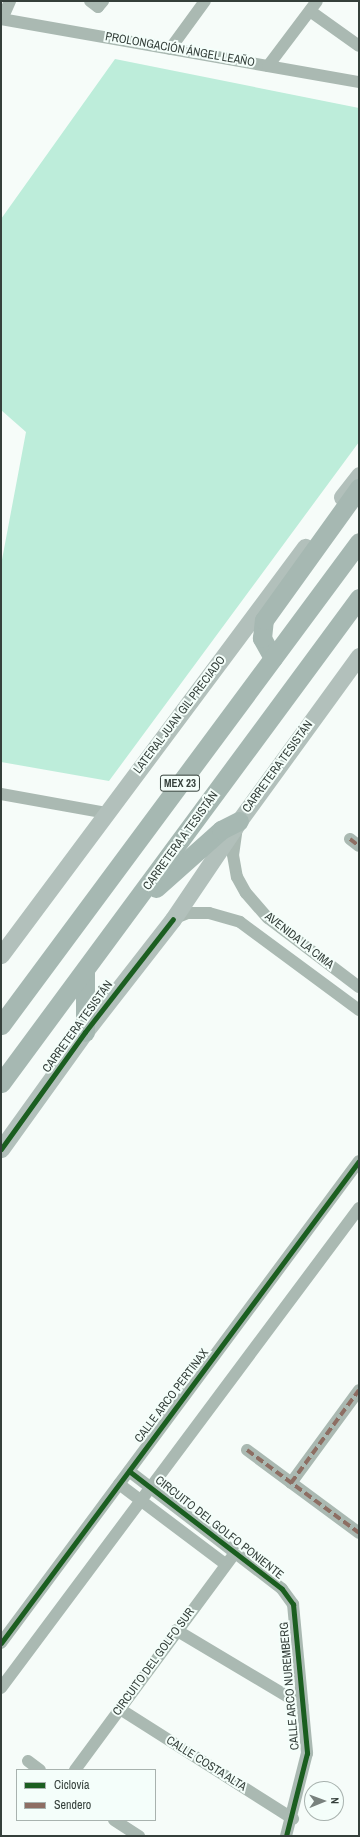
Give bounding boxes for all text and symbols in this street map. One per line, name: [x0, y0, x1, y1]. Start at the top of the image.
street label: PROLONGACIÓN ÁNGEL LEAÑO: [104, 30, 256, 70]
street label: LATERAL JUAN GIL PRECIADO: [131, 653, 229, 777]
street label: CARRETERA TESISTÁN: [240, 718, 316, 816]
road number: MEX 23: [159, 774, 201, 792]
street label: CARRETERA A TESISTÁN: [140, 788, 222, 894]
street label: AVENIDA LA CIMA: [261, 909, 337, 973]
street label: CARRETERA TESISTÁN: [40, 978, 116, 1076]
street label: CALLE ARCO PERTINAX: [132, 1346, 212, 1446]
street label: CIRCUITO DEL GOLFO PONIENTE: [152, 1473, 286, 1583]
street label: CIRCUITO DEL GOLFO SUR: [110, 1605, 198, 1719]
street label: CALLE ARCO NUREMBERG: [277, 1621, 303, 1751]
street label: CALLE COSTA ALTA: [163, 1733, 249, 1795]
legend: [16, 1769, 156, 1821]
text: Ciclovía: [54, 1777, 90, 1793]
north arrow: [304, 1781, 344, 1821]
text: Sendero: [54, 1797, 91, 1813]
text: N: [328, 1797, 342, 1804]

